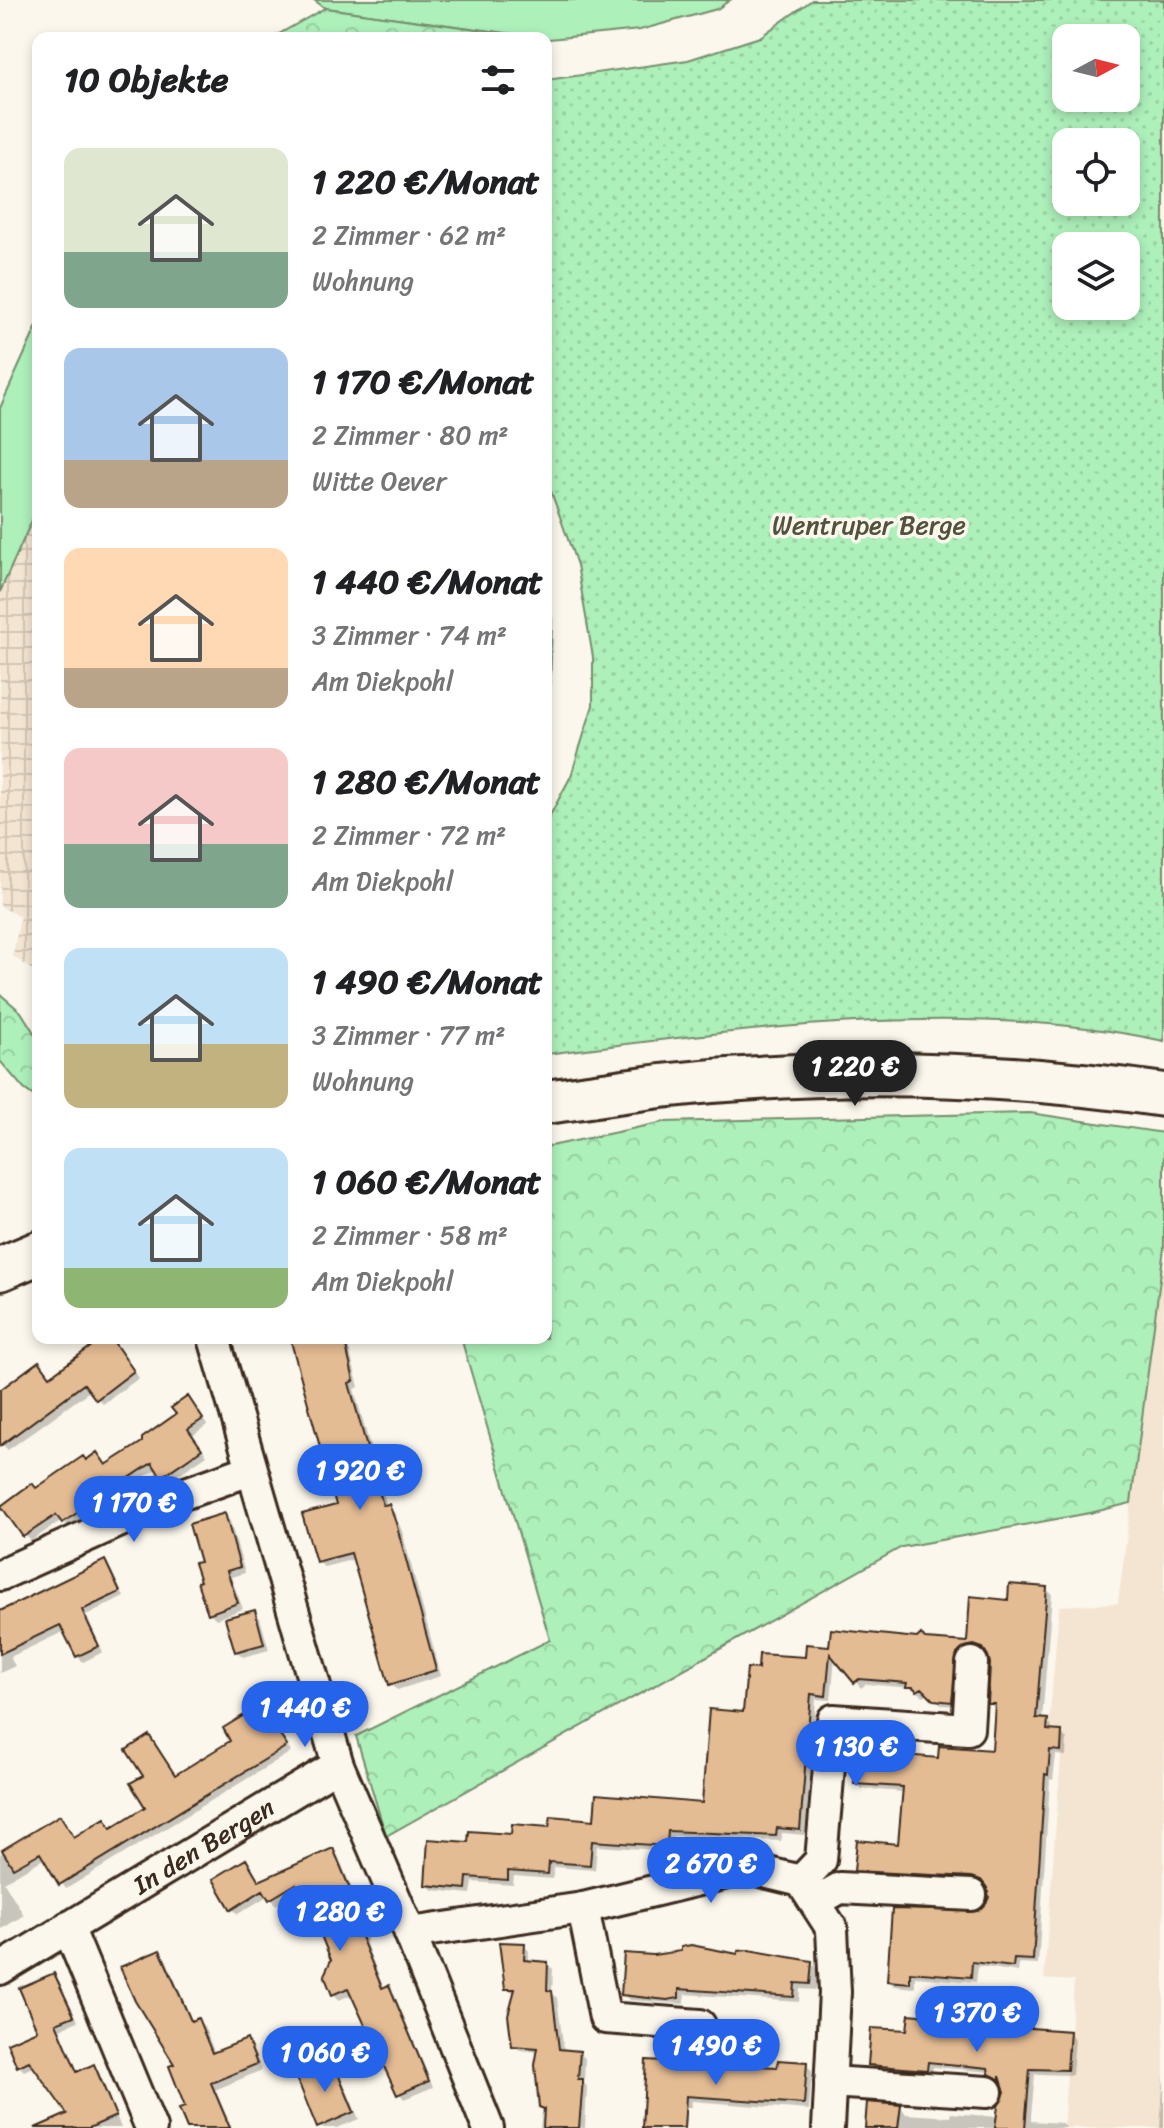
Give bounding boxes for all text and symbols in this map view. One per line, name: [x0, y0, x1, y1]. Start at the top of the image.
north arrow: [1052, 24, 1140, 112]
map controls: [1052, 24, 1140, 320]
text: 10 Objekte: [64, 50, 229, 110]
icon: filters: [476, 58, 520, 102]
button: locate: [1052, 128, 1140, 216]
text: 1 220 €/Monat: [312, 152, 540, 212]
icon: home: [128, 180, 224, 276]
text: 2 Zimmer · 62 m²: [312, 212, 506, 258]
button: layers: [1052, 232, 1140, 320]
text: Wohnung: [312, 258, 414, 304]
text: 1 170 €/Monat: [312, 352, 534, 412]
icon: home: [128, 380, 224, 476]
text: 2 Zimmer · 80 m²: [312, 412, 509, 458]
text: Witte Oever: [312, 458, 446, 504]
park label: Wentruper Berge: [772, 502, 966, 548]
text: 1 440 €/Monat: [312, 552, 543, 612]
icon: home: [128, 580, 224, 676]
text: 3 Zimmer · 74 m²: [312, 612, 507, 658]
text: Am Diekpohl: [312, 658, 453, 704]
text: 1 280 €/Monat: [312, 752, 541, 812]
icon: home: [128, 780, 224, 876]
text: 2 Zimmer · 72 m²: [312, 812, 506, 858]
text: Am Diekpohl: [312, 858, 453, 904]
text: 1 490 €/Monat: [312, 952, 543, 1012]
icon: home: [128, 980, 224, 1076]
text: 3 Zimmer · 77 m²: [312, 1012, 505, 1058]
pin: 1 220 €: [781, 1040, 929, 1108]
text: 1 220 €: [811, 1043, 899, 1089]
text: Wohnung: [312, 1058, 414, 1104]
text: 1 060 €/Monat: [312, 1152, 541, 1212]
icon: home: [128, 1180, 224, 1276]
text: 2 Zimmer · 58 m²: [312, 1212, 508, 1258]
text: Am Diekpohl: [312, 1258, 453, 1304]
pin: 1 920 €: [286, 1444, 434, 1512]
text: 1 920 €: [315, 1447, 405, 1493]
pin: 1 170 €: [60, 1476, 208, 1544]
text: 1 170 €: [92, 1479, 176, 1525]
pin: 1 440 €: [231, 1681, 379, 1749]
text: 1 440 €: [260, 1684, 350, 1730]
pin: 1 130 €: [782, 1720, 930, 1788]
text: 1 130 €: [814, 1723, 898, 1769]
street label: In den Bergen: [123, 1785, 284, 1907]
pin: 2 670 €: [637, 1837, 785, 1905]
text: 2 670 €: [665, 1840, 757, 1886]
pin: 1 280 €: [266, 1885, 414, 1953]
text: 1 280 €: [295, 1888, 385, 1934]
pin: 1 370 €: [903, 1986, 1051, 2054]
text: 1 370 €: [933, 1989, 1021, 2035]
pin: 1 490 €: [642, 2019, 790, 2087]
text: 1 490 €: [671, 2022, 761, 2068]
pin: 1 060 €: [251, 2026, 399, 2094]
text: 1 060 €: [280, 2029, 370, 2075]

